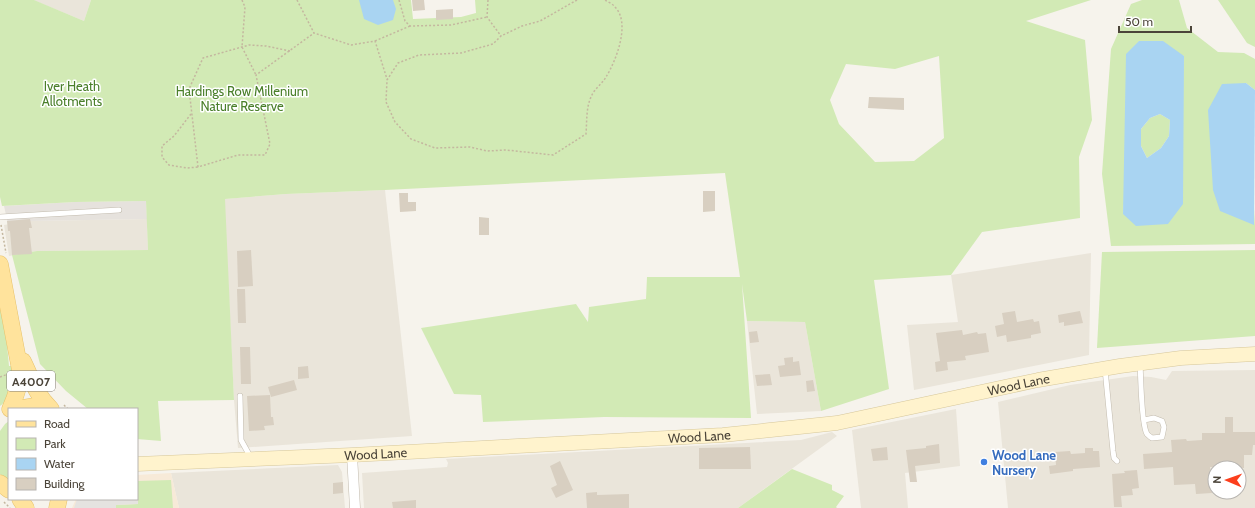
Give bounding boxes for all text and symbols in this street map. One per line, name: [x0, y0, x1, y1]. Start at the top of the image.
scale bar: [1119, 8, 1191, 34]
text: 50 m: [1125, 14, 1153, 29]
park label: Iver Heath Allotments: [42, 78, 103, 109]
park label: Hardings Row Millenium Nature Reserve: [176, 83, 308, 114]
street label: Wood Lane: [986, 370, 1051, 399]
road number: A4007: [7, 371, 55, 391]
legend: [8, 408, 138, 500]
text: Road: [44, 416, 70, 431]
street label: Wood Lane: [667, 426, 732, 446]
text: Park: [44, 436, 66, 451]
street label: Wood Lane: [344, 444, 408, 463]
place label: Wood Lane Nursery: [992, 447, 1056, 478]
text: Water: [44, 456, 75, 471]
marker: Wood Lane Nursery: [979, 457, 989, 467]
north arrow: [1207, 460, 1247, 500]
text: Building: [44, 476, 86, 491]
text: N: [1210, 476, 1224, 484]

